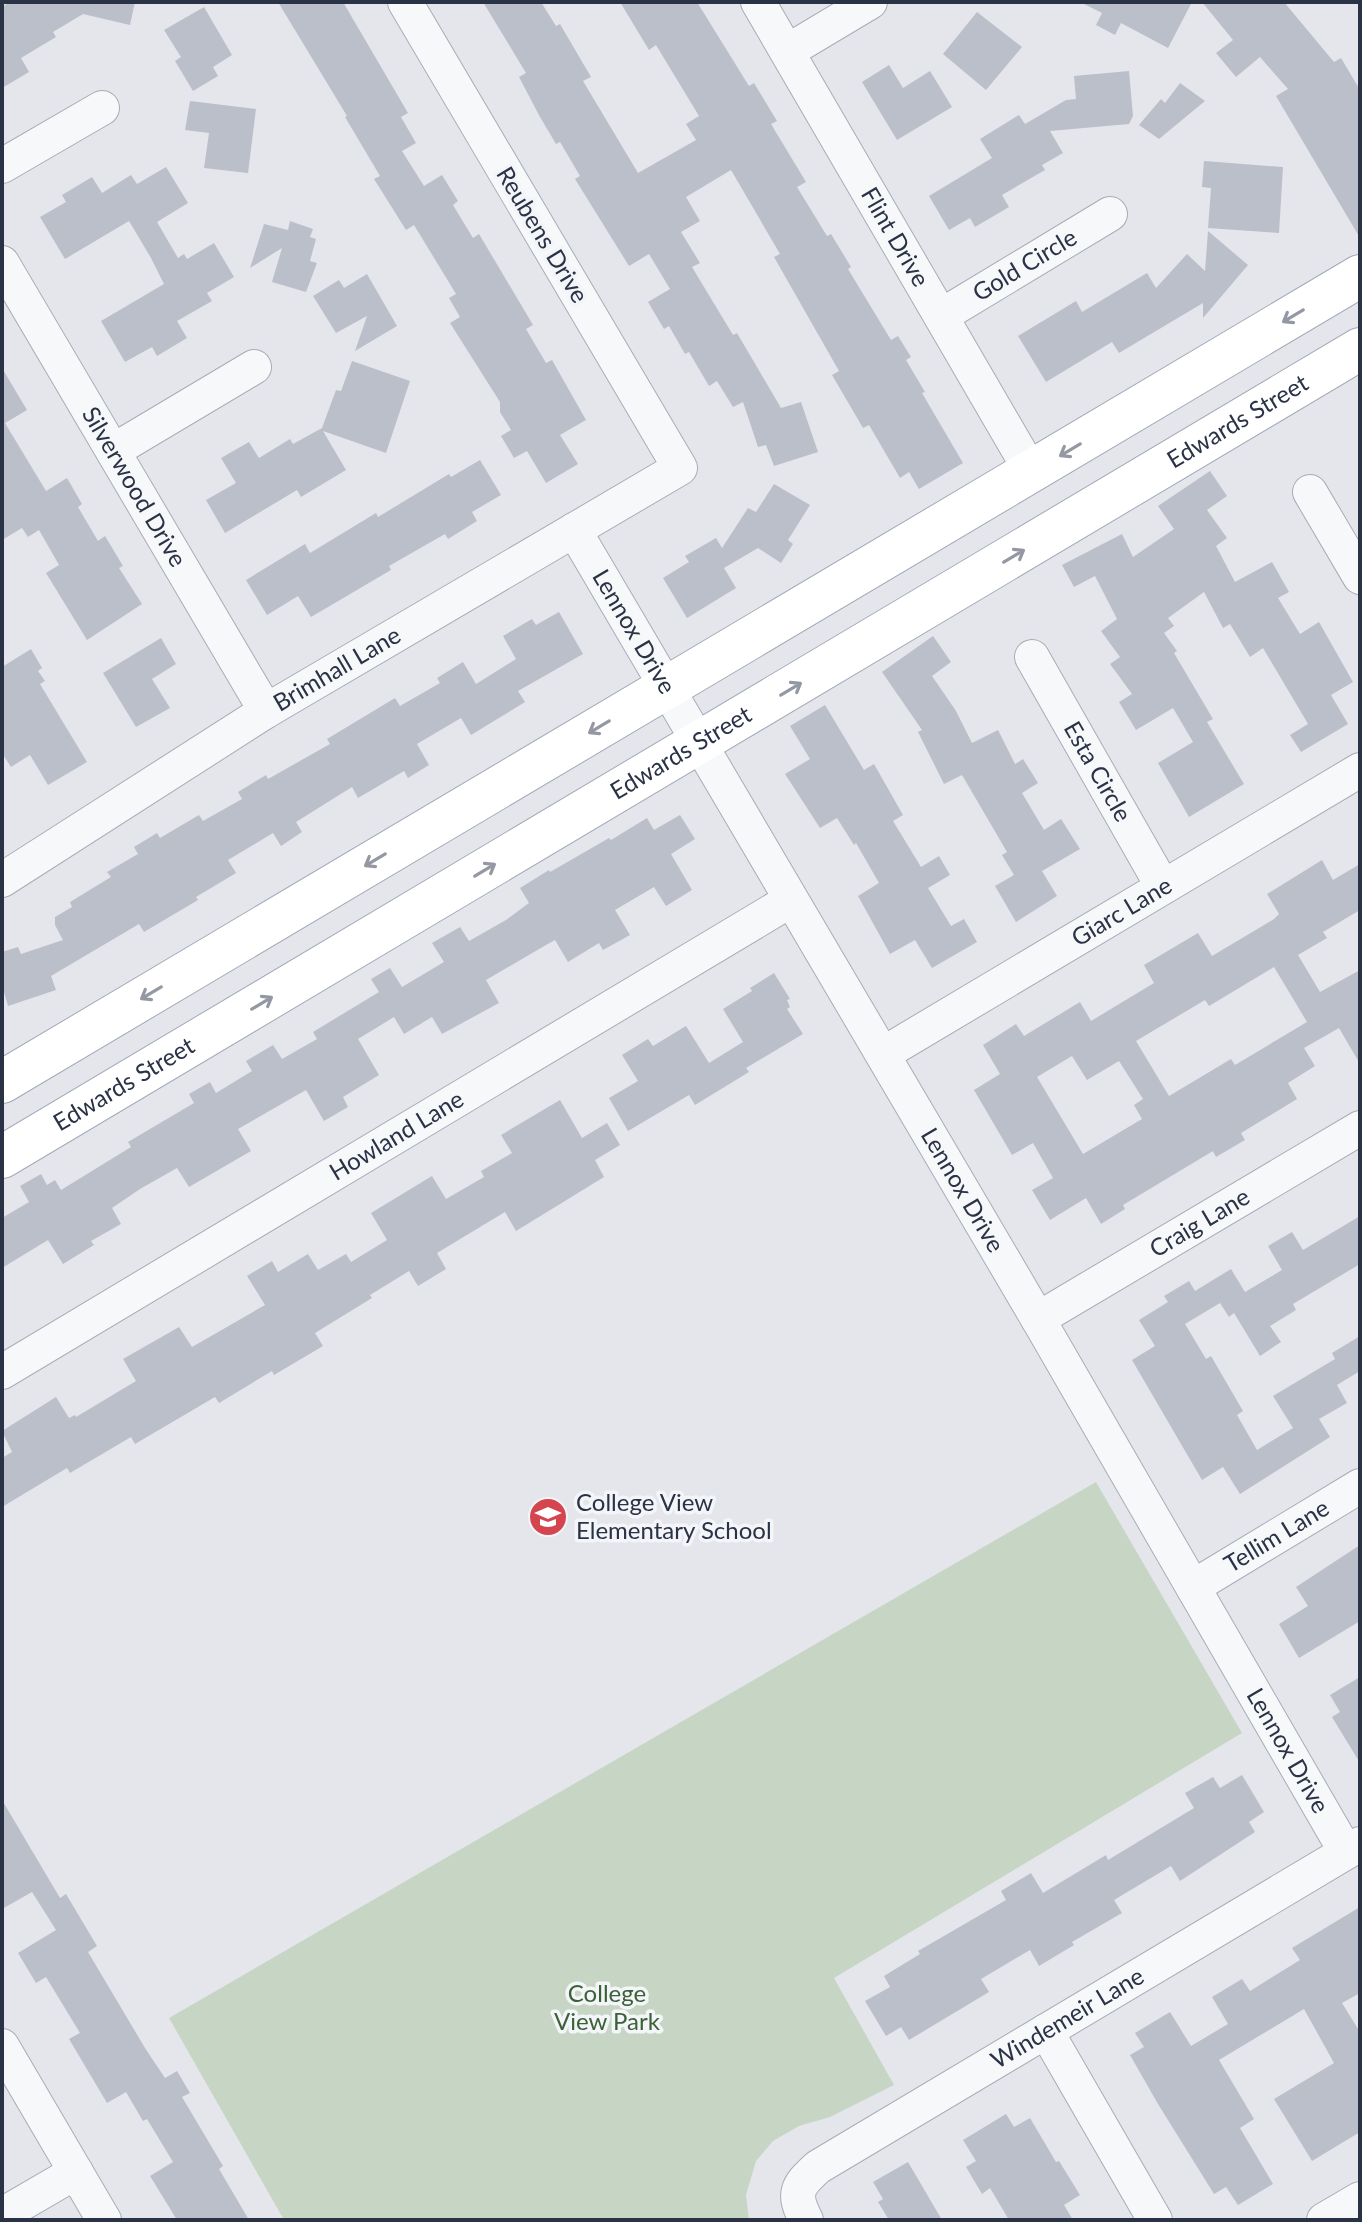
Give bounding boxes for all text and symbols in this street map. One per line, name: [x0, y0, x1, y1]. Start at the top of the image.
street label: Reubens Drive: [491, 161, 595, 308]
street label: Flint Drive: [856, 181, 936, 291]
street label: Gold Circle: [967, 222, 1081, 307]
one-way arrow: [1282, 309, 1305, 325]
street label: Edwards Street: [1161, 367, 1313, 474]
street label: Silverwood Drive: [77, 401, 194, 571]
one-way arrow: [1059, 442, 1082, 458]
one-way arrow: [1002, 547, 1025, 563]
street label: Lennox Drive: [587, 564, 683, 698]
street label: Brimhall Lane: [268, 619, 405, 717]
one-way arrow: [779, 680, 802, 696]
street label: Edwards Street: [604, 698, 756, 805]
street label: Esta Circle: [1059, 716, 1139, 826]
one-way arrow: [587, 720, 610, 736]
one-way arrow: [364, 852, 387, 868]
one-way arrow: [473, 862, 496, 878]
street label: Giarc Lane: [1066, 870, 1176, 951]
one-way arrow: [140, 985, 163, 1001]
one-way arrow: [250, 994, 273, 1010]
street label: Edwards Street: [48, 1030, 199, 1136]
street label: Howland Lane: [324, 1083, 468, 1186]
street label: Lennox Drive: [916, 1122, 1011, 1257]
street label: Craig Lane: [1144, 1181, 1254, 1263]
place label: College View Elementary School: [576, 1487, 772, 1544]
street label: Tellim Lane: [1218, 1492, 1334, 1578]
school or university icon: College View Elementary School: [527, 1496, 569, 1538]
street label: Lennox Drive: [1241, 1682, 1336, 1818]
street label: Windemeir Lane: [985, 1960, 1148, 2074]
park label: College View Park: [554, 1978, 661, 2035]

